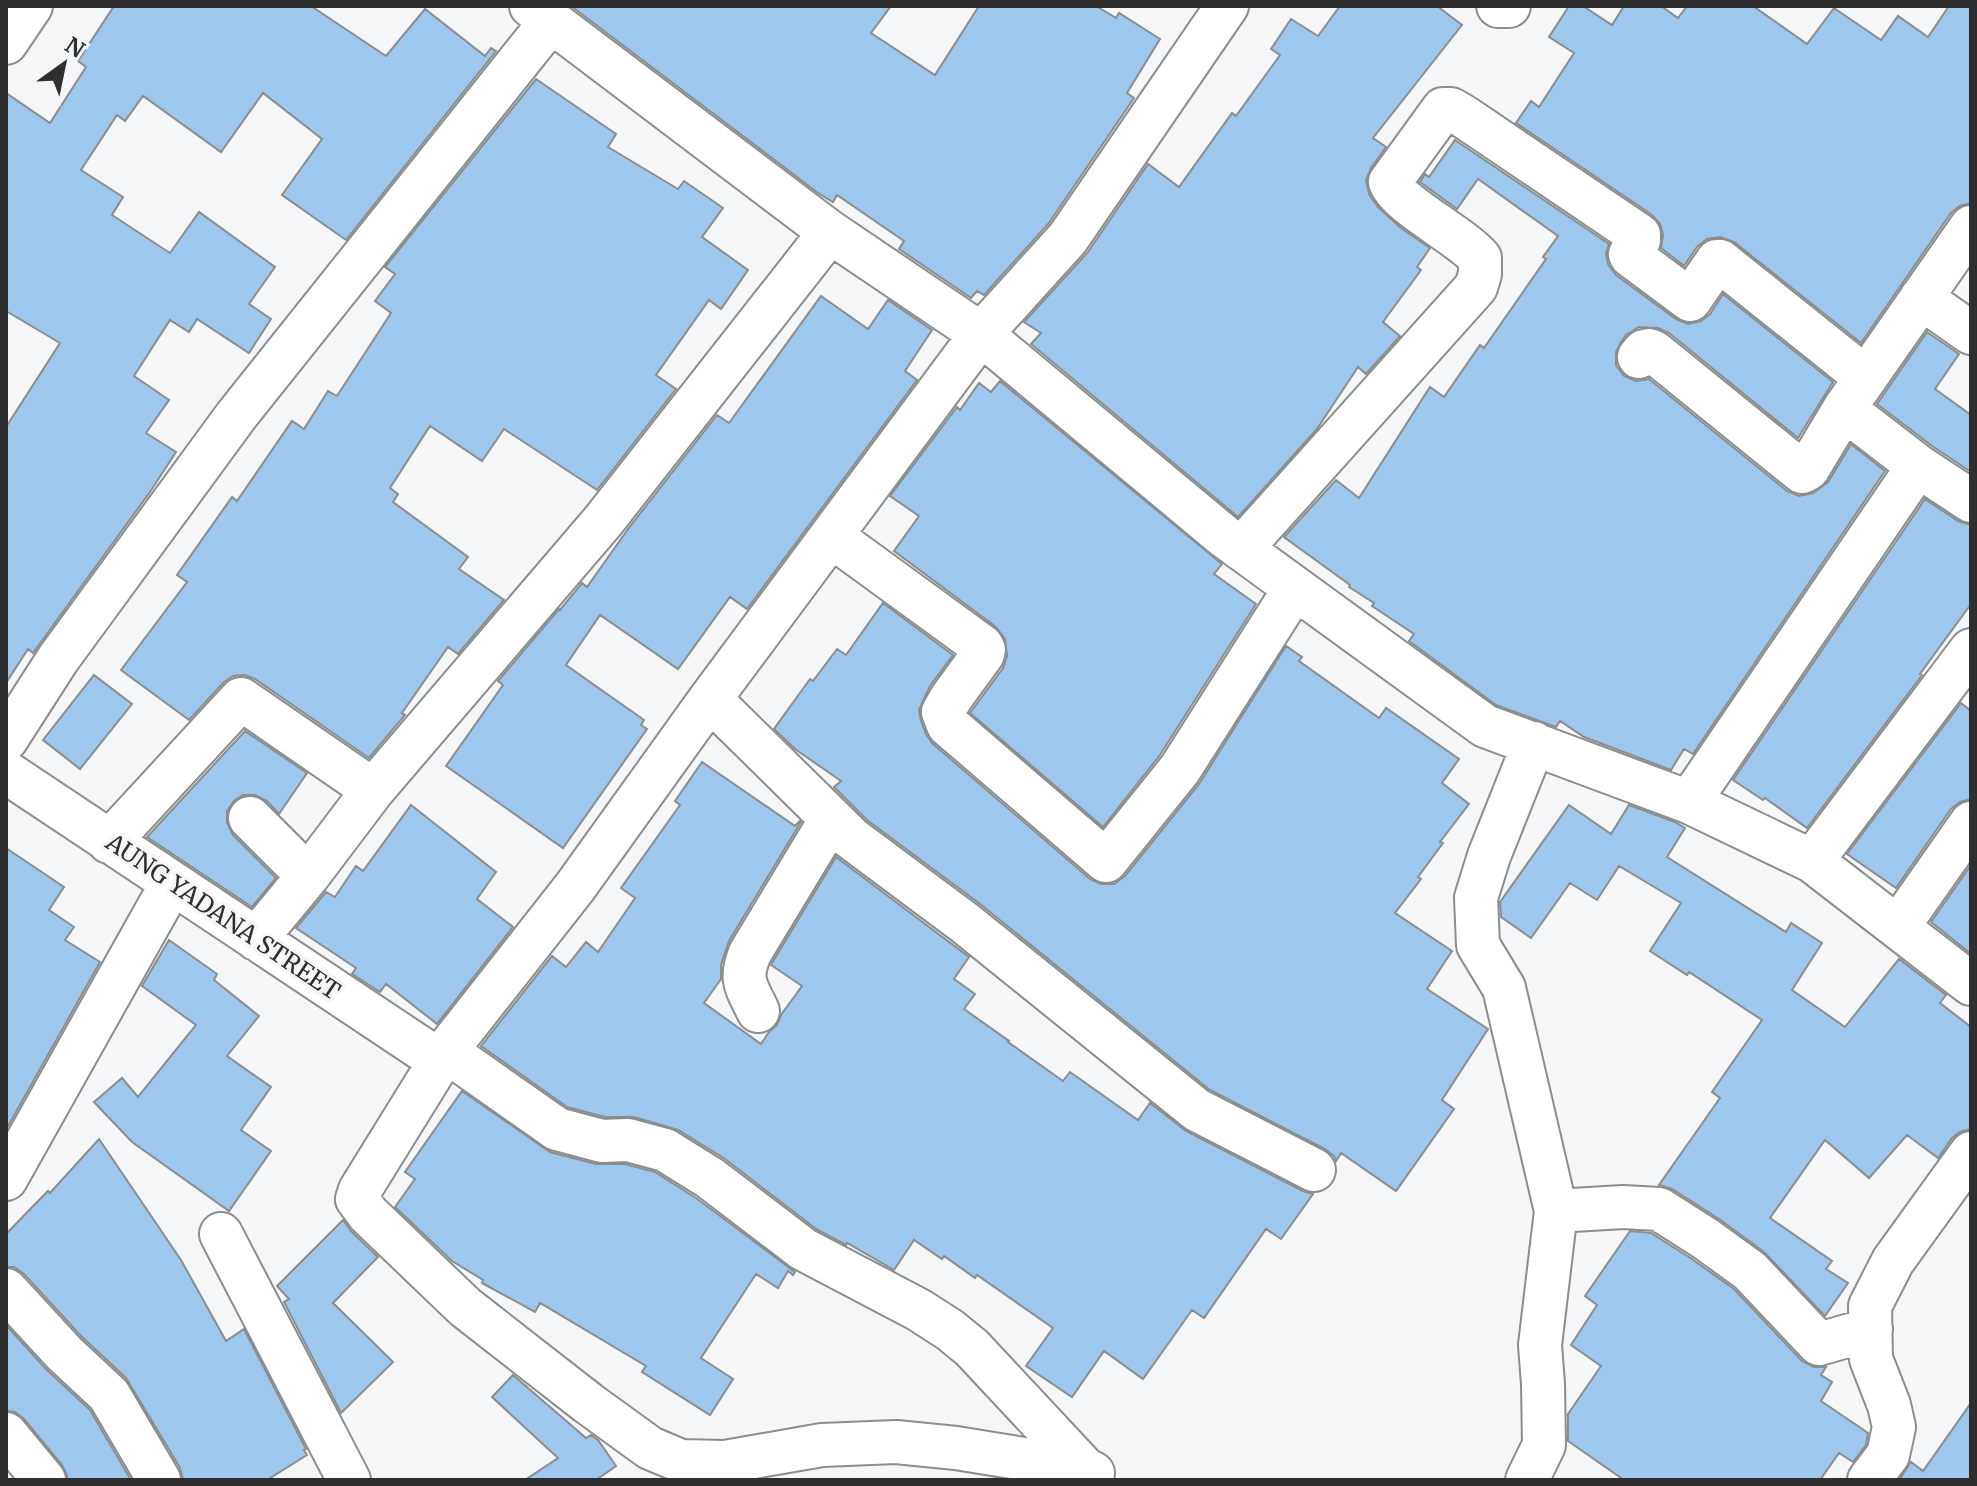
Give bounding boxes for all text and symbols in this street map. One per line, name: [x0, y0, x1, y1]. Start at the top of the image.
north arrow: [24, 24, 104, 104]
text: N: [60, 31, 90, 64]
street label: AUNG YADANA STREET: [99, 826, 347, 1007]

